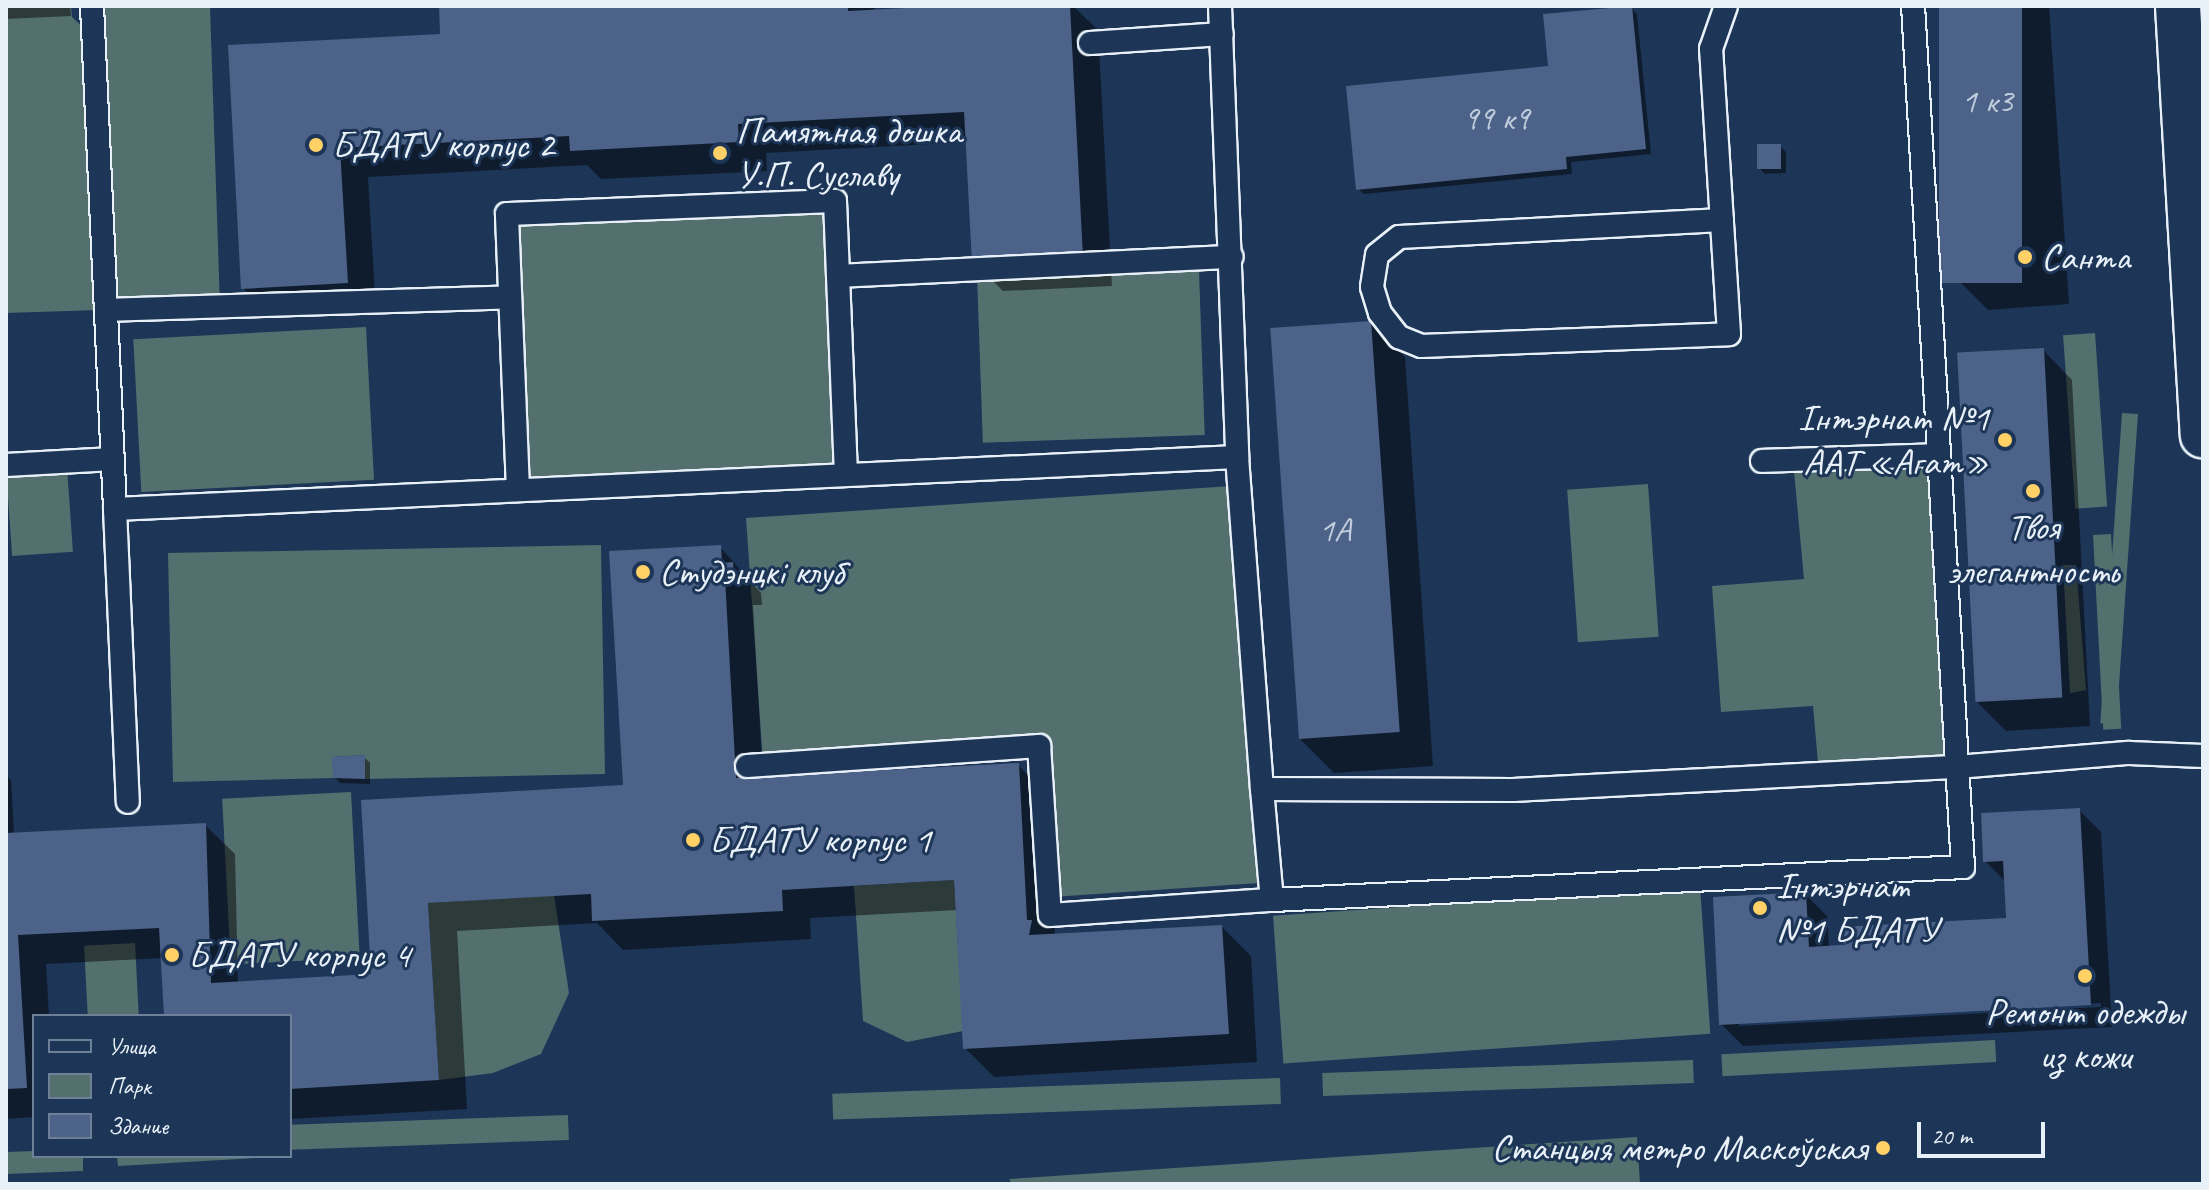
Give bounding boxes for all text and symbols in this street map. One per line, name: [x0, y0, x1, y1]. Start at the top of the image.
house number: 1 к3: [1961, 81, 2013, 121]
house number: 99 к9: [1463, 98, 1529, 138]
place label: Памятная дошка У.П. Суславу: [736, 108, 961, 198]
place label: БДАТУ корпус 2: [332, 122, 554, 168]
marker: БДАТУ корпус 2: [307, 136, 325, 154]
marker: Памятная дошка У.П. Суславу: [711, 144, 729, 162]
place label: Санта: [2041, 234, 2130, 280]
marker: Санта: [2016, 248, 2034, 266]
place label: Інтэрнат №1 ААТ «Агат»: [1798, 395, 1989, 484]
marker: Інтэрнат №1 ААТ «Агат»: [1996, 431, 2014, 449]
marker: Твоя элегантность: [2024, 482, 2042, 500]
place label: Твоя элегантность: [1948, 504, 2118, 594]
house number: 1А: [1319, 510, 1351, 550]
place label: Студэнцкі клуб: [659, 549, 843, 595]
marker: Студэнцкі клуб: [634, 563, 652, 581]
place label: БДАТУ корпус 1: [709, 817, 931, 863]
marker: БДАТУ корпус 1: [684, 831, 702, 849]
place label: Інтэрнат №1 БДАТУ: [1776, 863, 1938, 952]
marker: Інтэрнат №1 БДАТУ: [1751, 899, 1769, 917]
place label: БДАТУ корпус 4: [188, 932, 410, 978]
marker: БДАТУ корпус 4: [163, 946, 181, 964]
marker: Ремонт одежды из кожи: [2076, 967, 2094, 985]
place label: Ремонт одежды из кожи: [1986, 989, 2184, 1078]
legend: [32, 1014, 292, 1158]
text: Улица: [108, 1031, 156, 1061]
text: Парк: [108, 1071, 151, 1101]
scale bar: [1921, 1106, 2049, 1156]
text: Здание: [108, 1111, 168, 1141]
text: 20 m: [1931, 1121, 1972, 1151]
place label: Станцыя метро Маскоўская: [1491, 1125, 1867, 1171]
marker: Станцыя метро Маскоўская: [1874, 1139, 1892, 1157]

